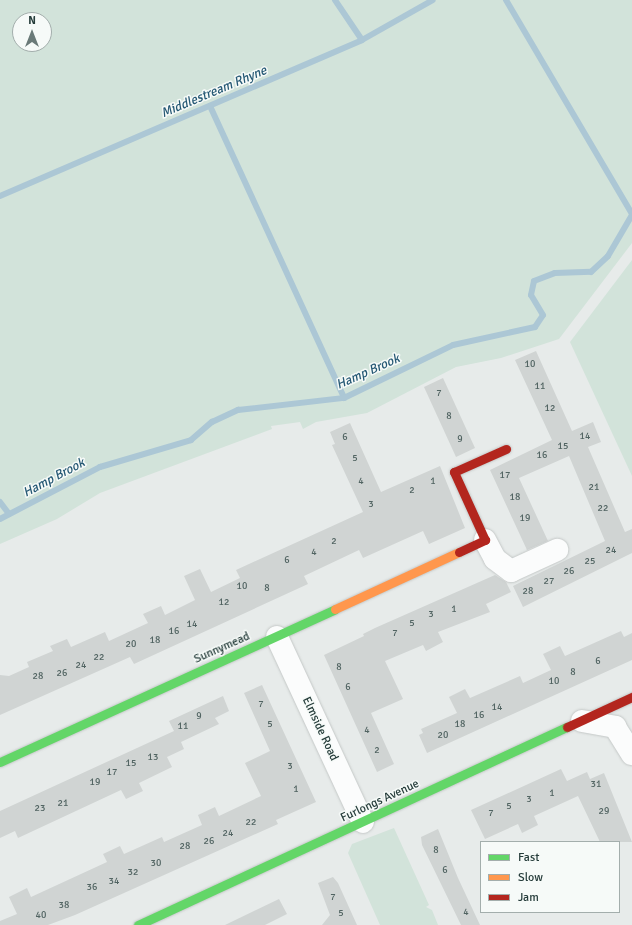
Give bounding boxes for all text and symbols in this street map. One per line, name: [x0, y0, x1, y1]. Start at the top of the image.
north arrow: [12, 12, 52, 52]
text: N: [28, 14, 36, 27]
water label: Middlestream Rhyne: [159, 63, 269, 121]
water label: Hamp Brook: [334, 351, 402, 393]
house number: 10: [525, 359, 535, 371]
house number: 11: [535, 381, 545, 393]
house number: 7: [436, 388, 442, 400]
house number: 12: [545, 403, 555, 415]
house number: 8: [446, 411, 452, 423]
house number: 14: [580, 431, 590, 443]
house number: 6: [342, 432, 348, 444]
house number: 9: [457, 434, 463, 446]
house number: 15: [558, 441, 568, 453]
house number: 16: [537, 450, 547, 462]
house number: 5: [352, 453, 358, 465]
water label: Hamp Brook: [20, 455, 88, 501]
house number: 17: [500, 470, 510, 482]
house number: 4: [358, 476, 364, 488]
house number: 1: [430, 476, 436, 488]
house number: 21: [589, 482, 599, 494]
house number: 2: [409, 485, 415, 497]
house number: 18: [510, 492, 520, 504]
house number: 3: [368, 499, 374, 511]
house number: 22: [598, 503, 608, 515]
house number: 19: [520, 513, 530, 525]
house number: 2: [331, 536, 337, 548]
house number: 24: [606, 545, 616, 557]
house number: 4: [311, 547, 317, 559]
house number: 6: [284, 555, 290, 567]
house number: 25: [585, 556, 595, 568]
house number: 26: [564, 566, 574, 578]
house number: 27: [544, 576, 554, 588]
house number: 10: [237, 581, 247, 593]
house number: 8: [264, 583, 270, 595]
house number: 28: [523, 586, 533, 598]
house number: 12: [219, 597, 229, 609]
house number: 1: [451, 604, 457, 616]
house number: 3: [428, 609, 434, 621]
house number: 5: [409, 618, 415, 630]
house number: 14: [187, 619, 197, 631]
house number: 16: [169, 626, 179, 638]
house number: 7: [392, 628, 398, 640]
street label: Sunnymead: [192, 629, 252, 667]
house number: 18: [150, 635, 160, 647]
house number: 20: [126, 639, 136, 651]
house number: 22: [94, 652, 104, 664]
house number: 6: [595, 656, 601, 668]
house number: 24: [76, 660, 86, 672]
house number: 8: [336, 662, 342, 674]
house number: 8: [570, 667, 576, 679]
house number: 26: [57, 668, 67, 680]
house number: 28: [33, 671, 43, 683]
house number: 10: [549, 676, 559, 688]
house number: 6: [345, 682, 351, 694]
street label: Elmside Road: [299, 695, 341, 763]
house number: 7: [258, 699, 264, 711]
house number: 14: [492, 702, 502, 714]
house number: 16: [474, 710, 484, 722]
house number: 9: [196, 711, 202, 723]
house number: 5: [267, 719, 273, 731]
house number: 18: [455, 719, 465, 731]
house number: 11: [178, 721, 188, 733]
house number: 4: [364, 725, 370, 737]
house number: 20: [438, 730, 448, 742]
house number: 2: [374, 745, 380, 757]
house number: 13: [148, 752, 158, 764]
house number: 15: [126, 758, 136, 770]
house number: 3: [287, 761, 293, 773]
house number: 17: [107, 767, 117, 779]
house number: 19: [90, 777, 100, 789]
street label: Furlongs Avenue: [338, 777, 422, 825]
house number: 31: [591, 779, 601, 791]
house number: 1: [293, 784, 299, 796]
house number: 1: [549, 788, 555, 800]
house number: 3: [526, 794, 532, 806]
house number: 21: [58, 798, 68, 810]
house number: 5: [506, 801, 512, 813]
house number: 23: [35, 803, 45, 815]
house number: 29: [599, 806, 609, 818]
house number: 7: [488, 808, 494, 820]
house number: 22: [246, 817, 256, 829]
house number: 24: [223, 828, 233, 840]
house number: 26: [204, 836, 214, 848]
house number: 28: [180, 841, 190, 853]
legend: [480, 841, 620, 913]
house number: 8: [433, 845, 439, 857]
text: Fast: [518, 850, 539, 865]
house number: 30: [151, 858, 161, 870]
house number: 6: [442, 865, 448, 877]
house number: 32: [128, 867, 138, 879]
text: Slow: [518, 870, 543, 885]
house number: 34: [109, 876, 119, 888]
house number: 36: [87, 882, 97, 894]
text: Jam: [518, 890, 539, 905]
house number: 7: [330, 892, 336, 904]
house number: 38: [59, 900, 69, 912]
house number: 4: [463, 907, 469, 919]
house number: 5: [338, 908, 344, 920]
house number: 40: [36, 910, 46, 922]

